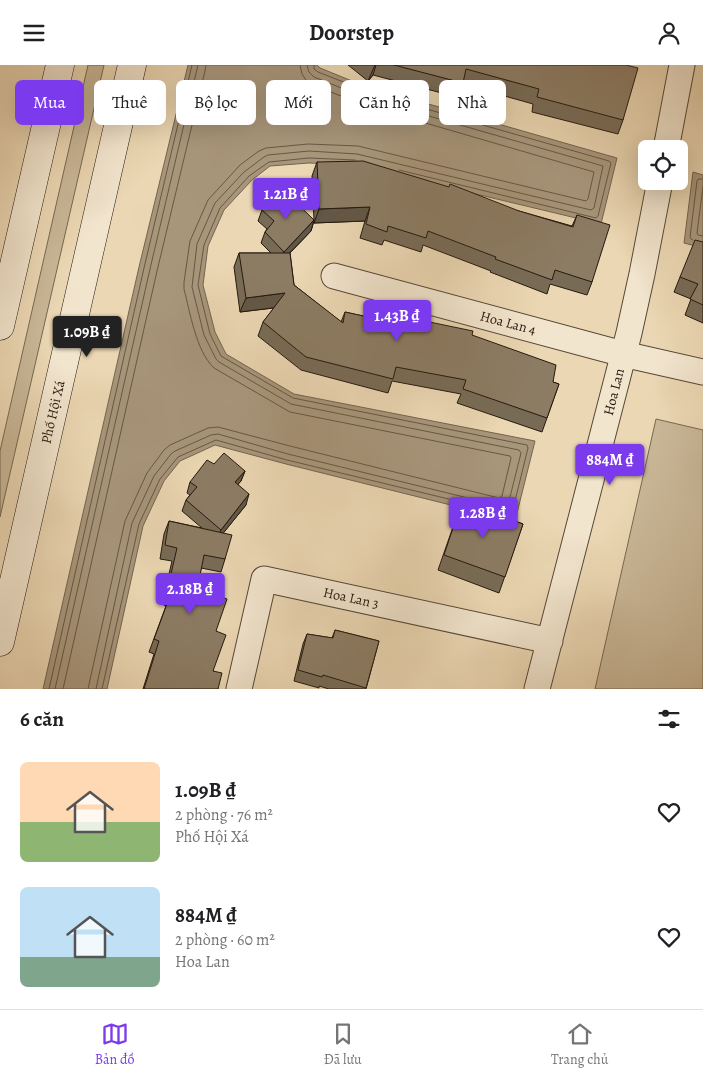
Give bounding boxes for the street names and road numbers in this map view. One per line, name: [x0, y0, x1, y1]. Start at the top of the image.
street label: Hoa Lan 4: [478, 306, 538, 340]
street label: Hoa Lan: [599, 366, 629, 418]
street label: Phố Hội Xá: [36, 378, 70, 446]
street label: Hoa Lan 3: [321, 583, 381, 613]

